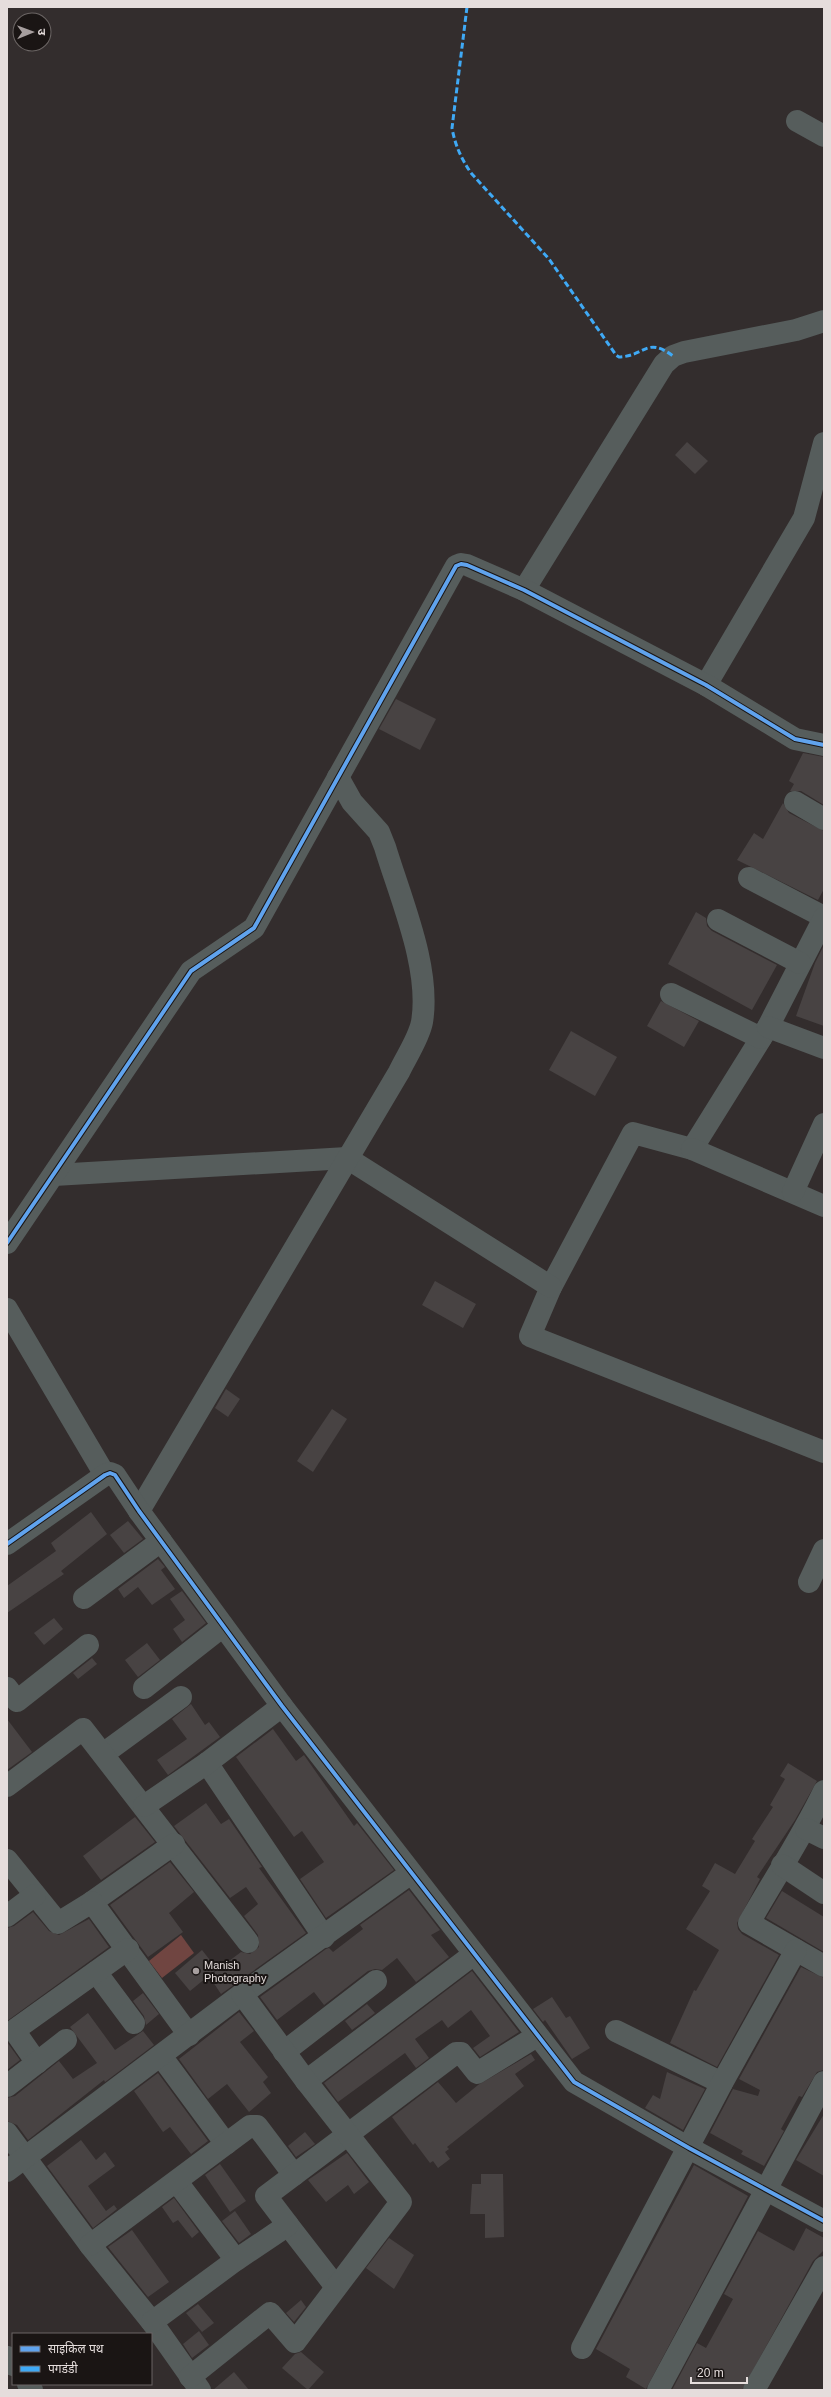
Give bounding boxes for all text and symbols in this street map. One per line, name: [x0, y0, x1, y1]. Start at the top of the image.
north arrow: [12, 12, 52, 52]
text: उ: [36, 29, 48, 36]
place label: Manish Photography: [204, 1959, 267, 1984]
marker: Manish Photography: [191, 1966, 201, 1976]
legend: [12, 2333, 152, 2385]
text: साइकिल पथ: [48, 2341, 104, 2356]
scale bar: [691, 2359, 747, 2385]
text: पगडंडी: [48, 2361, 78, 2376]
text: 20 m: [697, 2366, 724, 2380]

